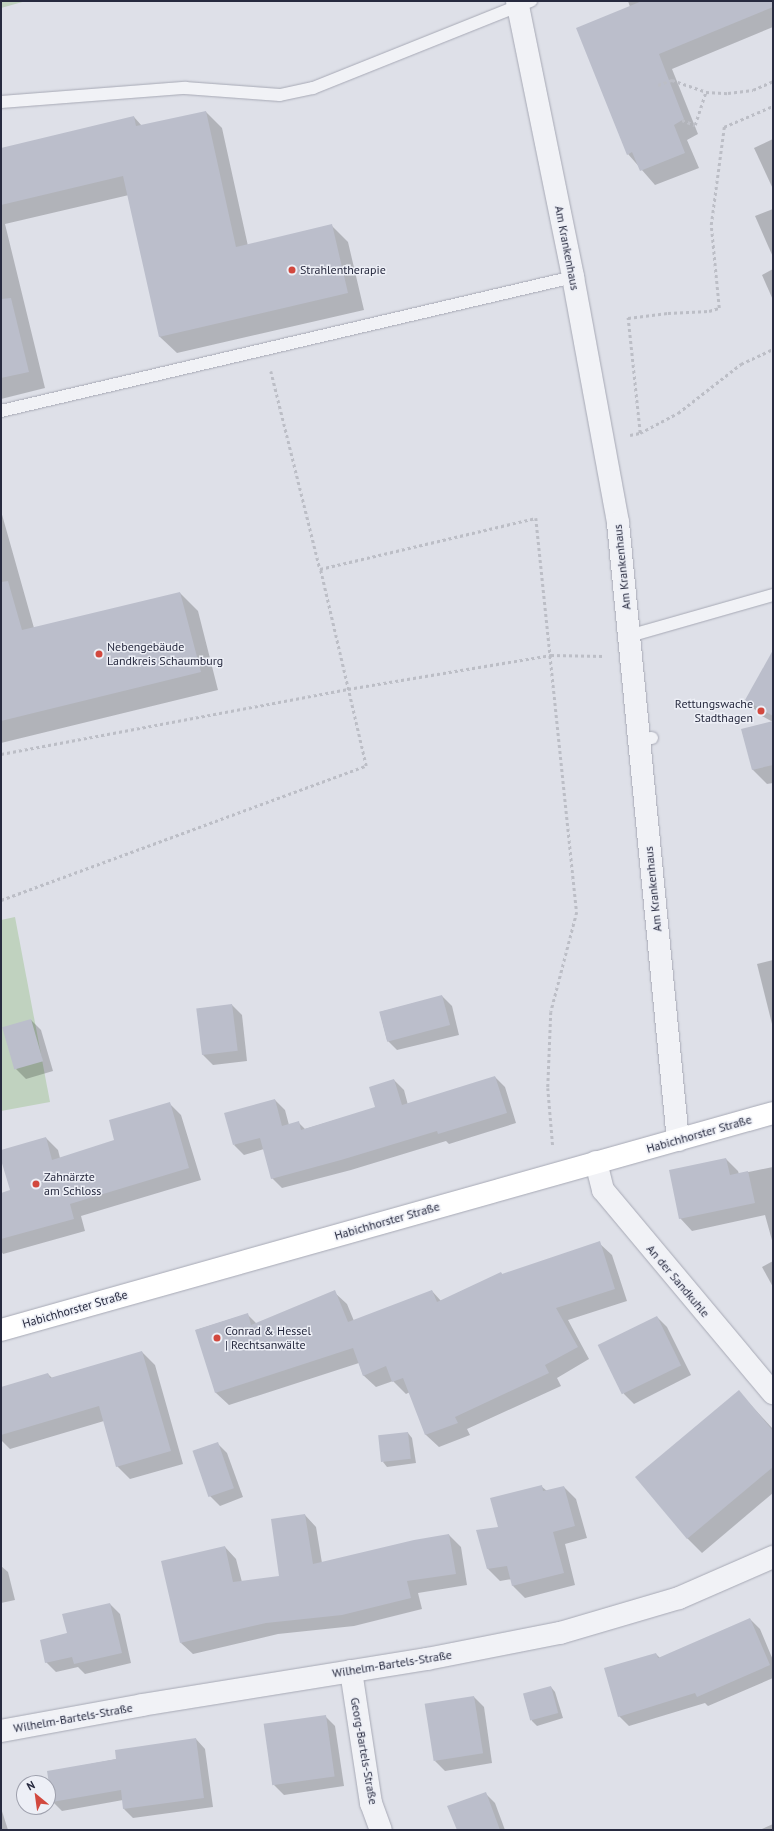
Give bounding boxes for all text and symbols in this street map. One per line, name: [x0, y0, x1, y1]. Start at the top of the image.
street label: Am Krankenhaus: [552, 204, 582, 292]
place label: Strahlentherapie: [300, 263, 386, 277]
marker: Strahlentherapie: [287, 265, 297, 275]
street label: Am Krankenhaus: [610, 524, 634, 610]
place label: Nebengebäude Landkreis Schaumburg: [107, 640, 223, 668]
marker: Nebengebäude Landkreis Schaumburg: [94, 649, 104, 659]
place label: Rettungswache Stadthagen: [675, 697, 753, 725]
marker: Rettungswache Stadthagen: [756, 706, 766, 716]
street label: Am Krankenhaus: [641, 846, 665, 932]
street label: Habichhorster Straße: [645, 1112, 753, 1156]
place label: Zahnärzte am Schloss: [44, 1170, 101, 1198]
marker: Zahnärzte am Schloss: [31, 1179, 41, 1189]
street label: Habichhorster Straße: [333, 1199, 441, 1243]
street label: An der Sandkuhle: [643, 1242, 713, 1320]
street label: Habichhorster Straße: [21, 1287, 129, 1331]
place label: Conrad & Hessel | Rechtsanwälte: [225, 1324, 311, 1352]
marker: Conrad & Hessel | Rechtsanwälte: [212, 1333, 222, 1343]
street label: Wilhelm-Bartels-Straße: [331, 1647, 453, 1681]
street label: Georg-Bartels-Straße: [347, 1696, 381, 1806]
street label: Wilhelm-Bartels-Straße: [12, 1700, 134, 1736]
north arrow: [16, 1775, 56, 1815]
text: N: [24, 1778, 37, 1793]

